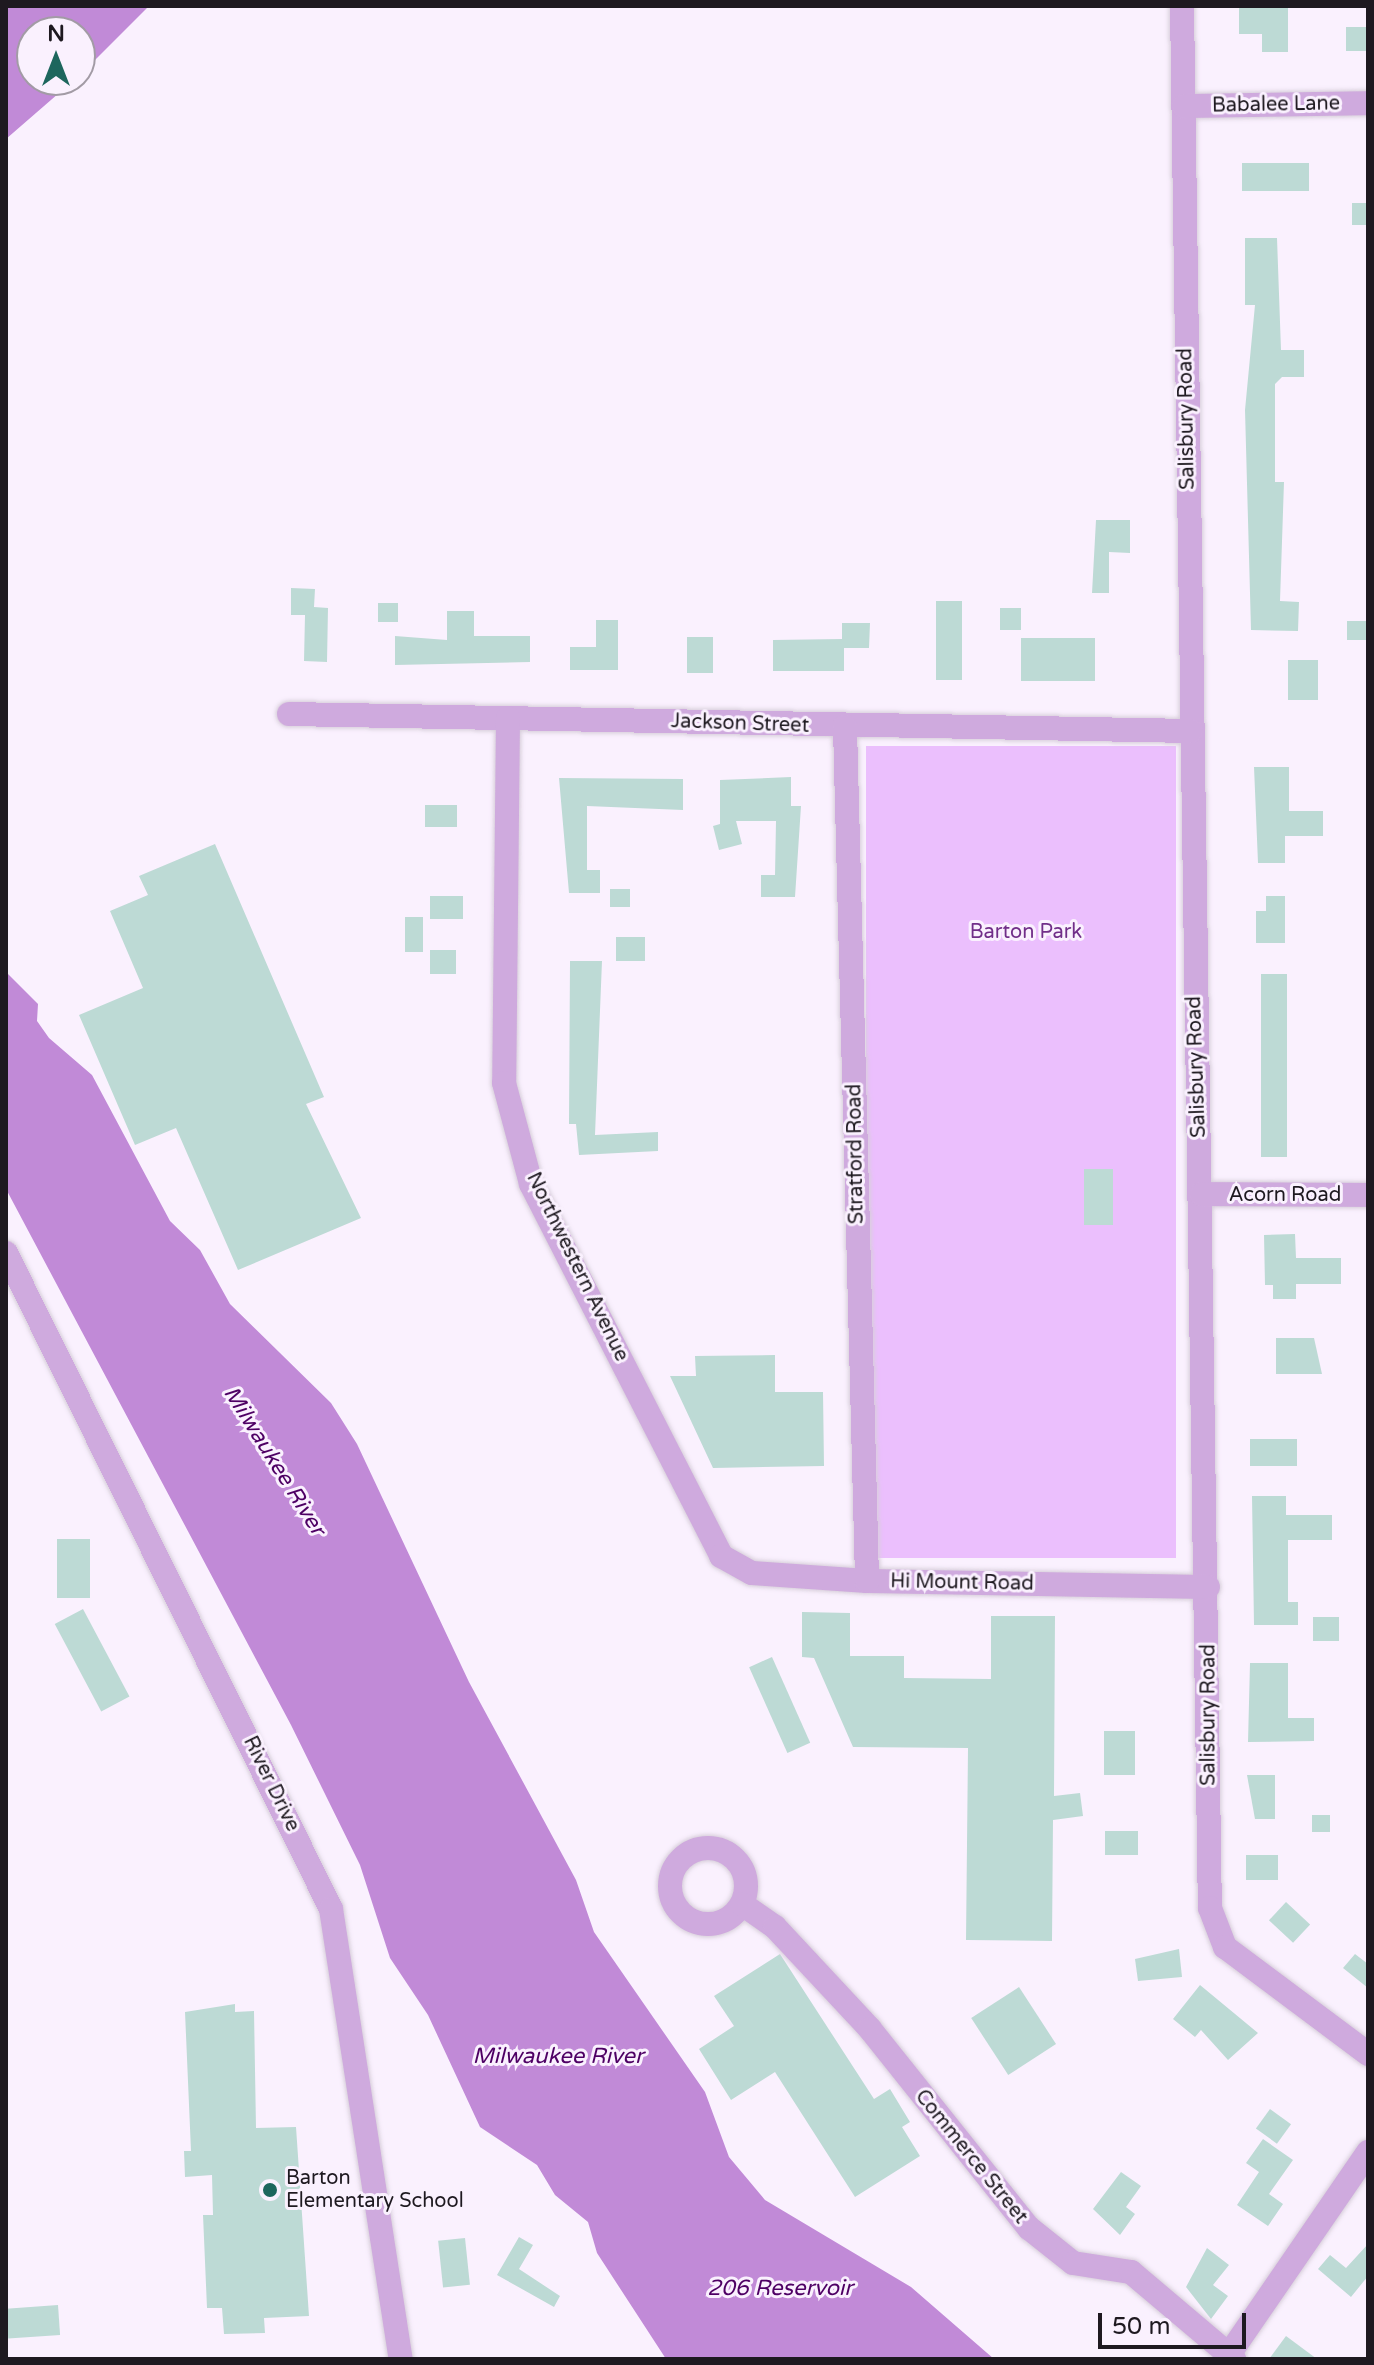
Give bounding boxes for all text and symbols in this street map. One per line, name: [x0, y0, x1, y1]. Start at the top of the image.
north arrow: [16, 16, 96, 96]
text: N: [47, 21, 65, 47]
street label: Babalee Lane: [1212, 92, 1340, 118]
street label: Salisbury Road: [1174, 348, 1200, 490]
street label: Jackson Street: [670, 710, 810, 738]
park label: Barton Park: [970, 920, 1082, 944]
street label: Salisbury Road: [1183, 996, 1211, 1138]
street label: Stratford Road: [843, 1084, 869, 1224]
street label: Northwestern Avenue: [521, 1169, 633, 1365]
street label: Acorn Road: [1229, 1183, 1341, 1207]
water label: Milwaukee River: [218, 1382, 330, 1540]
street label: Hi Mount Road: [890, 1570, 1034, 1596]
street label: Salisbury Road: [1197, 1644, 1221, 1786]
street label: River Drive: [238, 1732, 304, 1836]
water label: Milwaukee River: [473, 2044, 643, 2070]
street label: Commerce Street: [910, 2085, 1032, 2229]
place label: Barton Elementary School: [286, 2166, 464, 2213]
marker: Barton Elementary School: [261, 2181, 279, 2199]
water label: 206 Reservoir: [707, 2276, 853, 2302]
scale bar: [1102, 2297, 1250, 2347]
text: 50 m: [1112, 2312, 1170, 2341]

